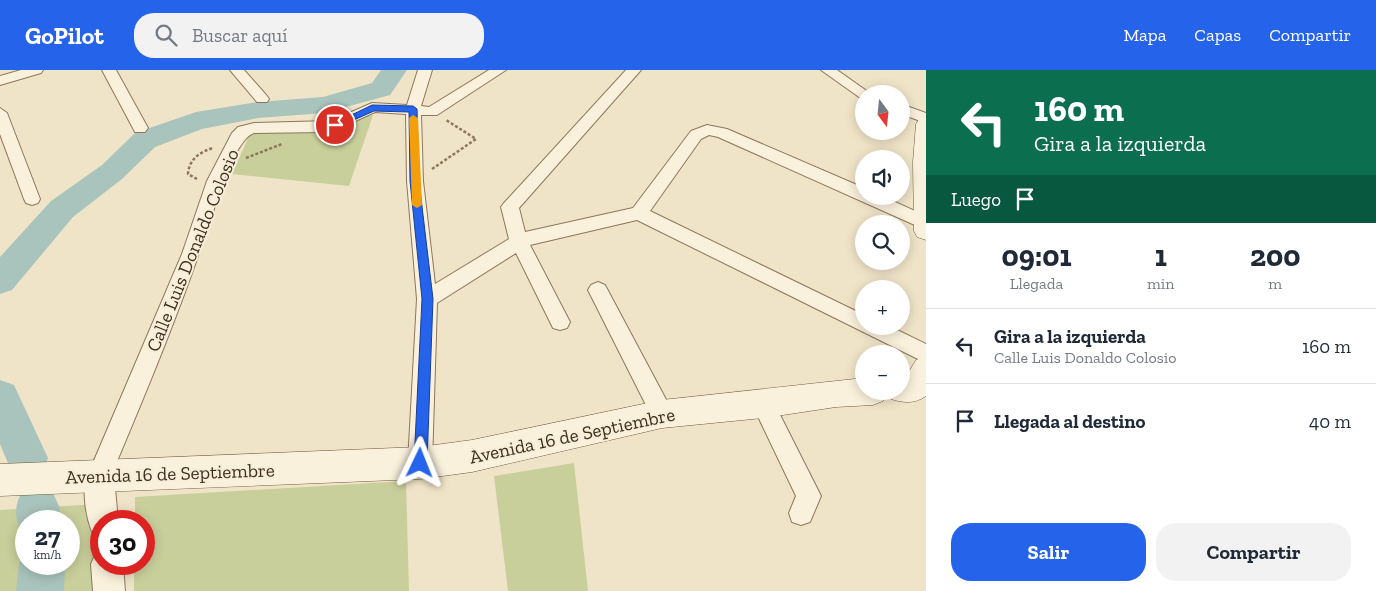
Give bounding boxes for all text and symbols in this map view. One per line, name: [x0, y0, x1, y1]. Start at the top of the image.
search box: [134, 13, 484, 58]
text: GoPilot: [25, 21, 104, 50]
icon: search: [152, 21, 180, 49]
text: Buscar aquí: [192, 24, 288, 47]
text: Mapa: [1123, 24, 1166, 46]
text: Capas: [1194, 24, 1241, 46]
text: Compartir: [1269, 24, 1351, 46]
north arrow: [855, 85, 910, 140]
map controls: [855, 85, 910, 400]
text: 160 m: [1034, 88, 1124, 130]
icon: left: [951, 90, 1016, 155]
pin: [314, 104, 356, 146]
icon: arrive: [321, 111, 349, 139]
text: Gira a la izquierda: [1034, 130, 1206, 157]
street label: Calle Luis Donaldo Colosio: [141, 145, 244, 355]
button: sound: [855, 150, 910, 205]
icon: arrive: [1011, 185, 1039, 213]
text: Luego: [951, 188, 1001, 211]
button: search: [855, 215, 910, 270]
text: 09:01: [1001, 238, 1072, 274]
text: 1: [1155, 238, 1167, 274]
text: 200: [1250, 238, 1301, 274]
text: Llegada: [1010, 274, 1063, 293]
text: min: [1147, 274, 1174, 293]
text: m: [1268, 274, 1282, 293]
button: +: [855, 280, 910, 335]
text: Gira a la izquierda: [994, 325, 1146, 348]
icon: left: [951, 332, 979, 360]
text: 160 m: [1302, 335, 1351, 358]
button: −: [855, 345, 910, 400]
text: Calle Luis Donaldo Colosio: [994, 348, 1176, 367]
street label: Avenida 16 de Septiembre: [467, 402, 677, 469]
icon: arrive: [951, 407, 979, 435]
text: Llegada al destino: [994, 410, 1145, 433]
text: 40 m: [1309, 410, 1351, 433]
position arrow: [393, 436, 445, 488]
street label: Avenida 16 de Septiembre: [65, 458, 275, 489]
speed limit sign: 30: [90, 510, 155, 575]
text: 27: [35, 521, 60, 551]
button: Salir: [951, 523, 1146, 581]
button: Compartir: [1156, 523, 1351, 581]
text: km/h: [34, 548, 61, 562]

